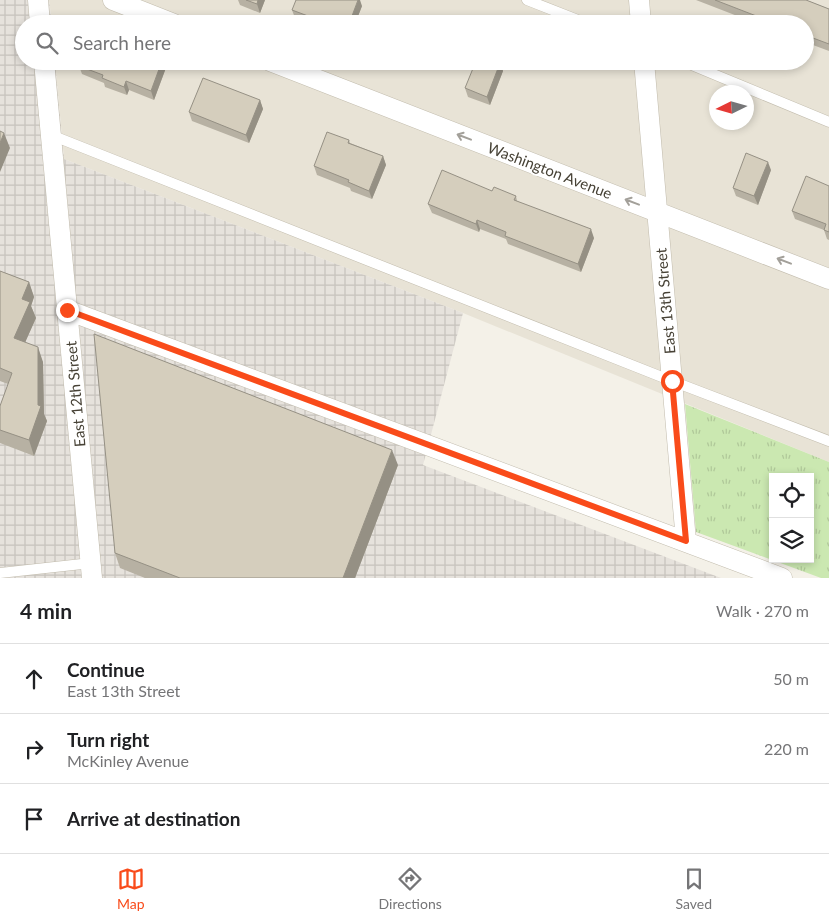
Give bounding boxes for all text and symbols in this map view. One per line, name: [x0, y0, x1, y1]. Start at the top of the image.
search box: [15, 15, 814, 70]
icon: search: [33, 29, 61, 57]
text: Search here: [73, 31, 171, 54]
north arrow: [709, 85, 754, 130]
one-way arrow: [457, 131, 472, 140]
street label: Washington Avenue: [485, 138, 615, 202]
one-way arrow: [625, 196, 640, 206]
street label: East 13th Street: [651, 247, 679, 355]
one-way arrow: [776, 256, 792, 265]
route end: [56, 299, 79, 322]
street label: East 12th Street: [61, 340, 89, 448]
route start: [661, 370, 684, 393]
map controls: [769, 473, 814, 563]
button: locate: [769, 473, 814, 518]
button: layers: [769, 518, 814, 563]
text: 4 min: [20, 598, 72, 623]
text: Walk · 270 m: [716, 601, 809, 620]
text: Continue: [67, 658, 145, 681]
icon: ahead: [20, 665, 48, 693]
text: 50 m: [773, 669, 809, 688]
text: East 13th Street: [67, 681, 180, 700]
text: Turn right: [67, 728, 149, 751]
icon: right: [20, 735, 48, 763]
text: 220 m: [764, 739, 809, 758]
text: McKinley Avenue: [67, 751, 189, 770]
icon: arrive: [20, 805, 48, 833]
text: Arrive at destination: [67, 807, 240, 830]
tab: Map: [117, 865, 145, 912]
tab: Directions: [379, 865, 442, 912]
tab: Saved: [676, 865, 712, 912]

